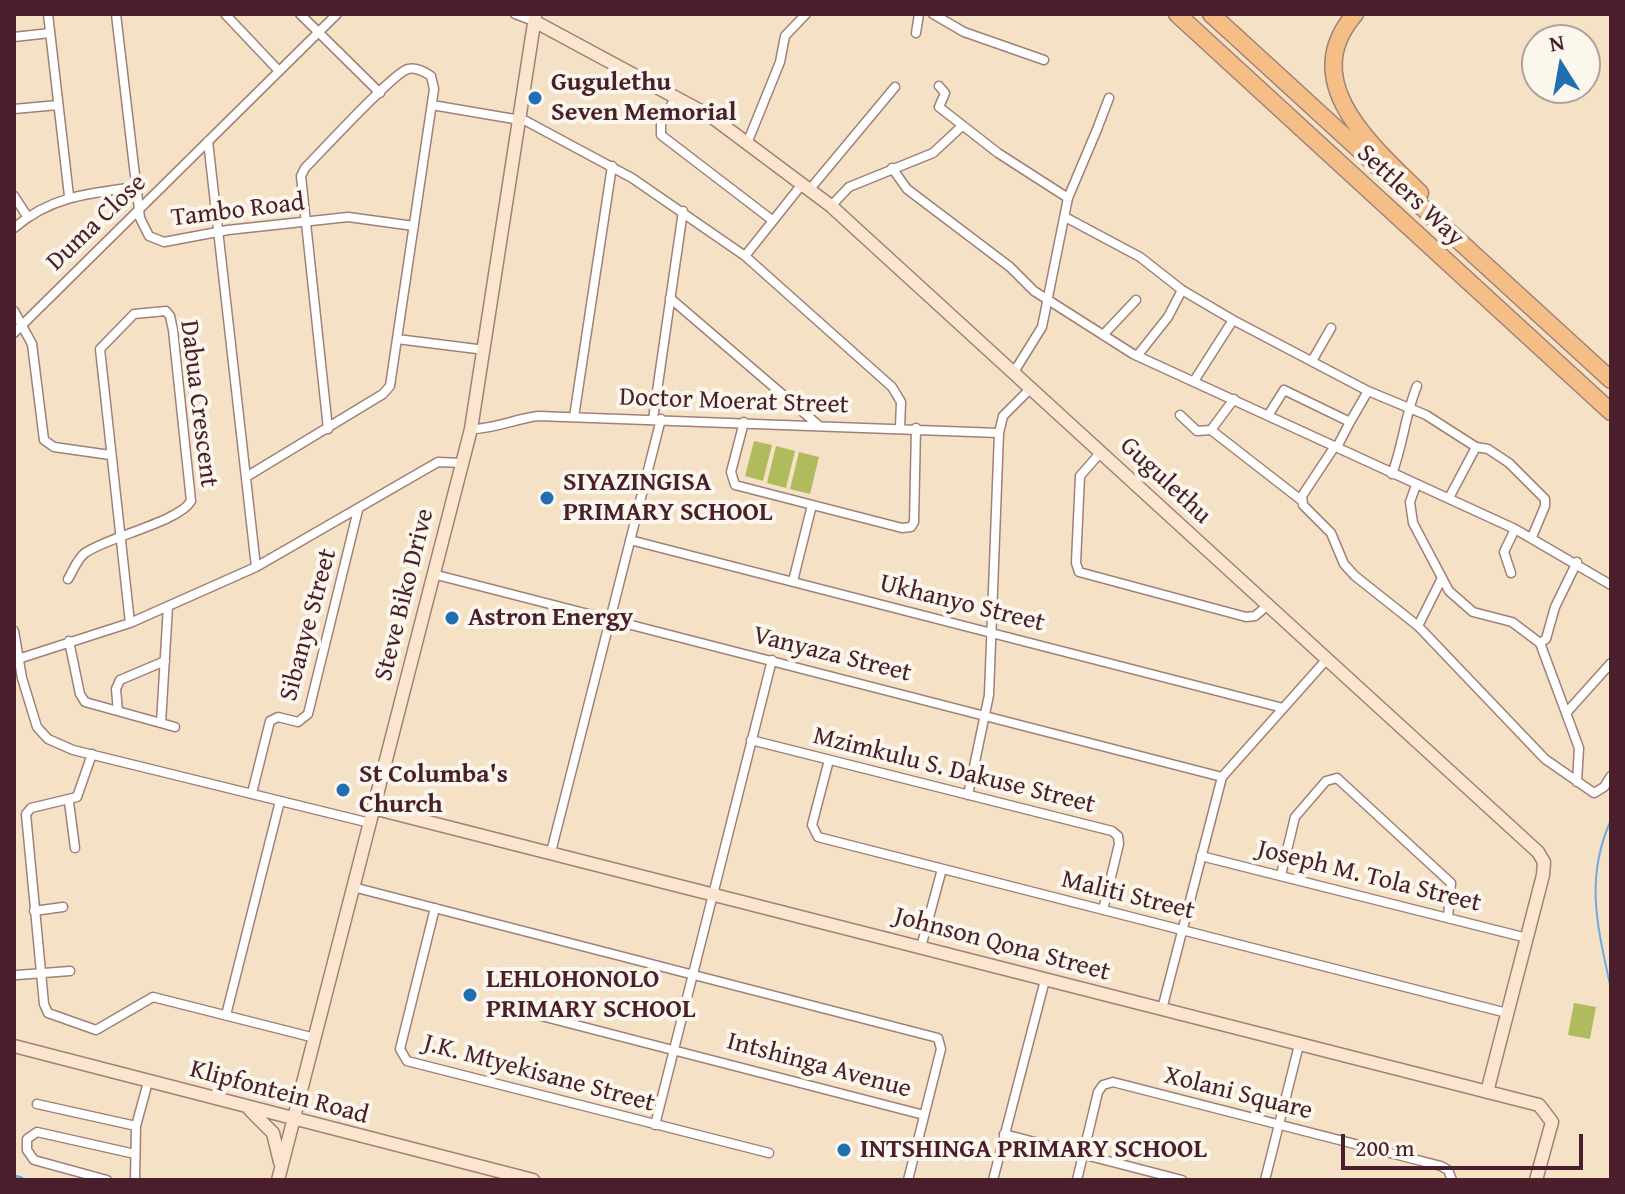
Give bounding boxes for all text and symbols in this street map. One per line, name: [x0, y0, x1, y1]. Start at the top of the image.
north arrow: [1521, 24, 1601, 104]
text: N: [1547, 25, 1567, 60]
place label: Gugulethu Seven Memorial: [551, 67, 737, 128]
marker: Gugulethu Seven Memorial: [526, 89, 544, 107]
street label: Settlers Way: [1350, 138, 1470, 254]
street label: Duma Close: [41, 168, 153, 278]
street label: Tambo Road: [170, 187, 306, 235]
street label: Dabua Crescent: [172, 319, 224, 489]
street label: Doctor Moerat Street: [619, 382, 849, 422]
street label: Gugulethu: [1113, 431, 1217, 531]
place label: SIYAZINGISA PRIMARY SCHOOL: [563, 467, 772, 528]
marker: SIYAZINGISA PRIMARY SCHOOL: [538, 489, 556, 507]
street label: Steve Biko Drive: [369, 506, 441, 684]
street label: Sibanye Street: [274, 545, 344, 705]
street label: Ukhanyo Street: [876, 568, 1048, 640]
place label: Astron Energy: [468, 602, 633, 634]
marker: Astron Energy: [443, 609, 461, 627]
street label: Vanyaza Street: [749, 620, 915, 690]
street label: Mzimkulu S. Dakuse Street: [810, 721, 1098, 821]
place label: St Columba's Church: [359, 759, 508, 820]
marker: St Columba's Church: [334, 781, 352, 799]
street label: Joseph M. Tola Street: [1254, 834, 1484, 920]
street label: Maliti Street: [1058, 864, 1198, 928]
street label: Johnson Qona Street: [891, 901, 1113, 989]
place label: LEHLOHONOLO PRIMARY SCHOOL: [486, 964, 695, 1026]
marker: LEHLOHONOLO PRIMARY SCHOOL: [461, 986, 479, 1004]
street label: Intshinga Avenue: [723, 1026, 915, 1106]
street label: J.K. Mtyekisane Street: [420, 1028, 658, 1120]
street label: Klipfontein Road: [186, 1054, 372, 1132]
street label: Xolani Square: [1161, 1060, 1315, 1128]
scale bar: [1345, 1118, 1587, 1168]
text: 200 m: [1355, 1130, 1415, 1165]
place label: INTSHINGA PRIMARY SCHOOL: [860, 1134, 1207, 1166]
marker: INTSHINGA PRIMARY SCHOOL: [835, 1141, 853, 1159]

